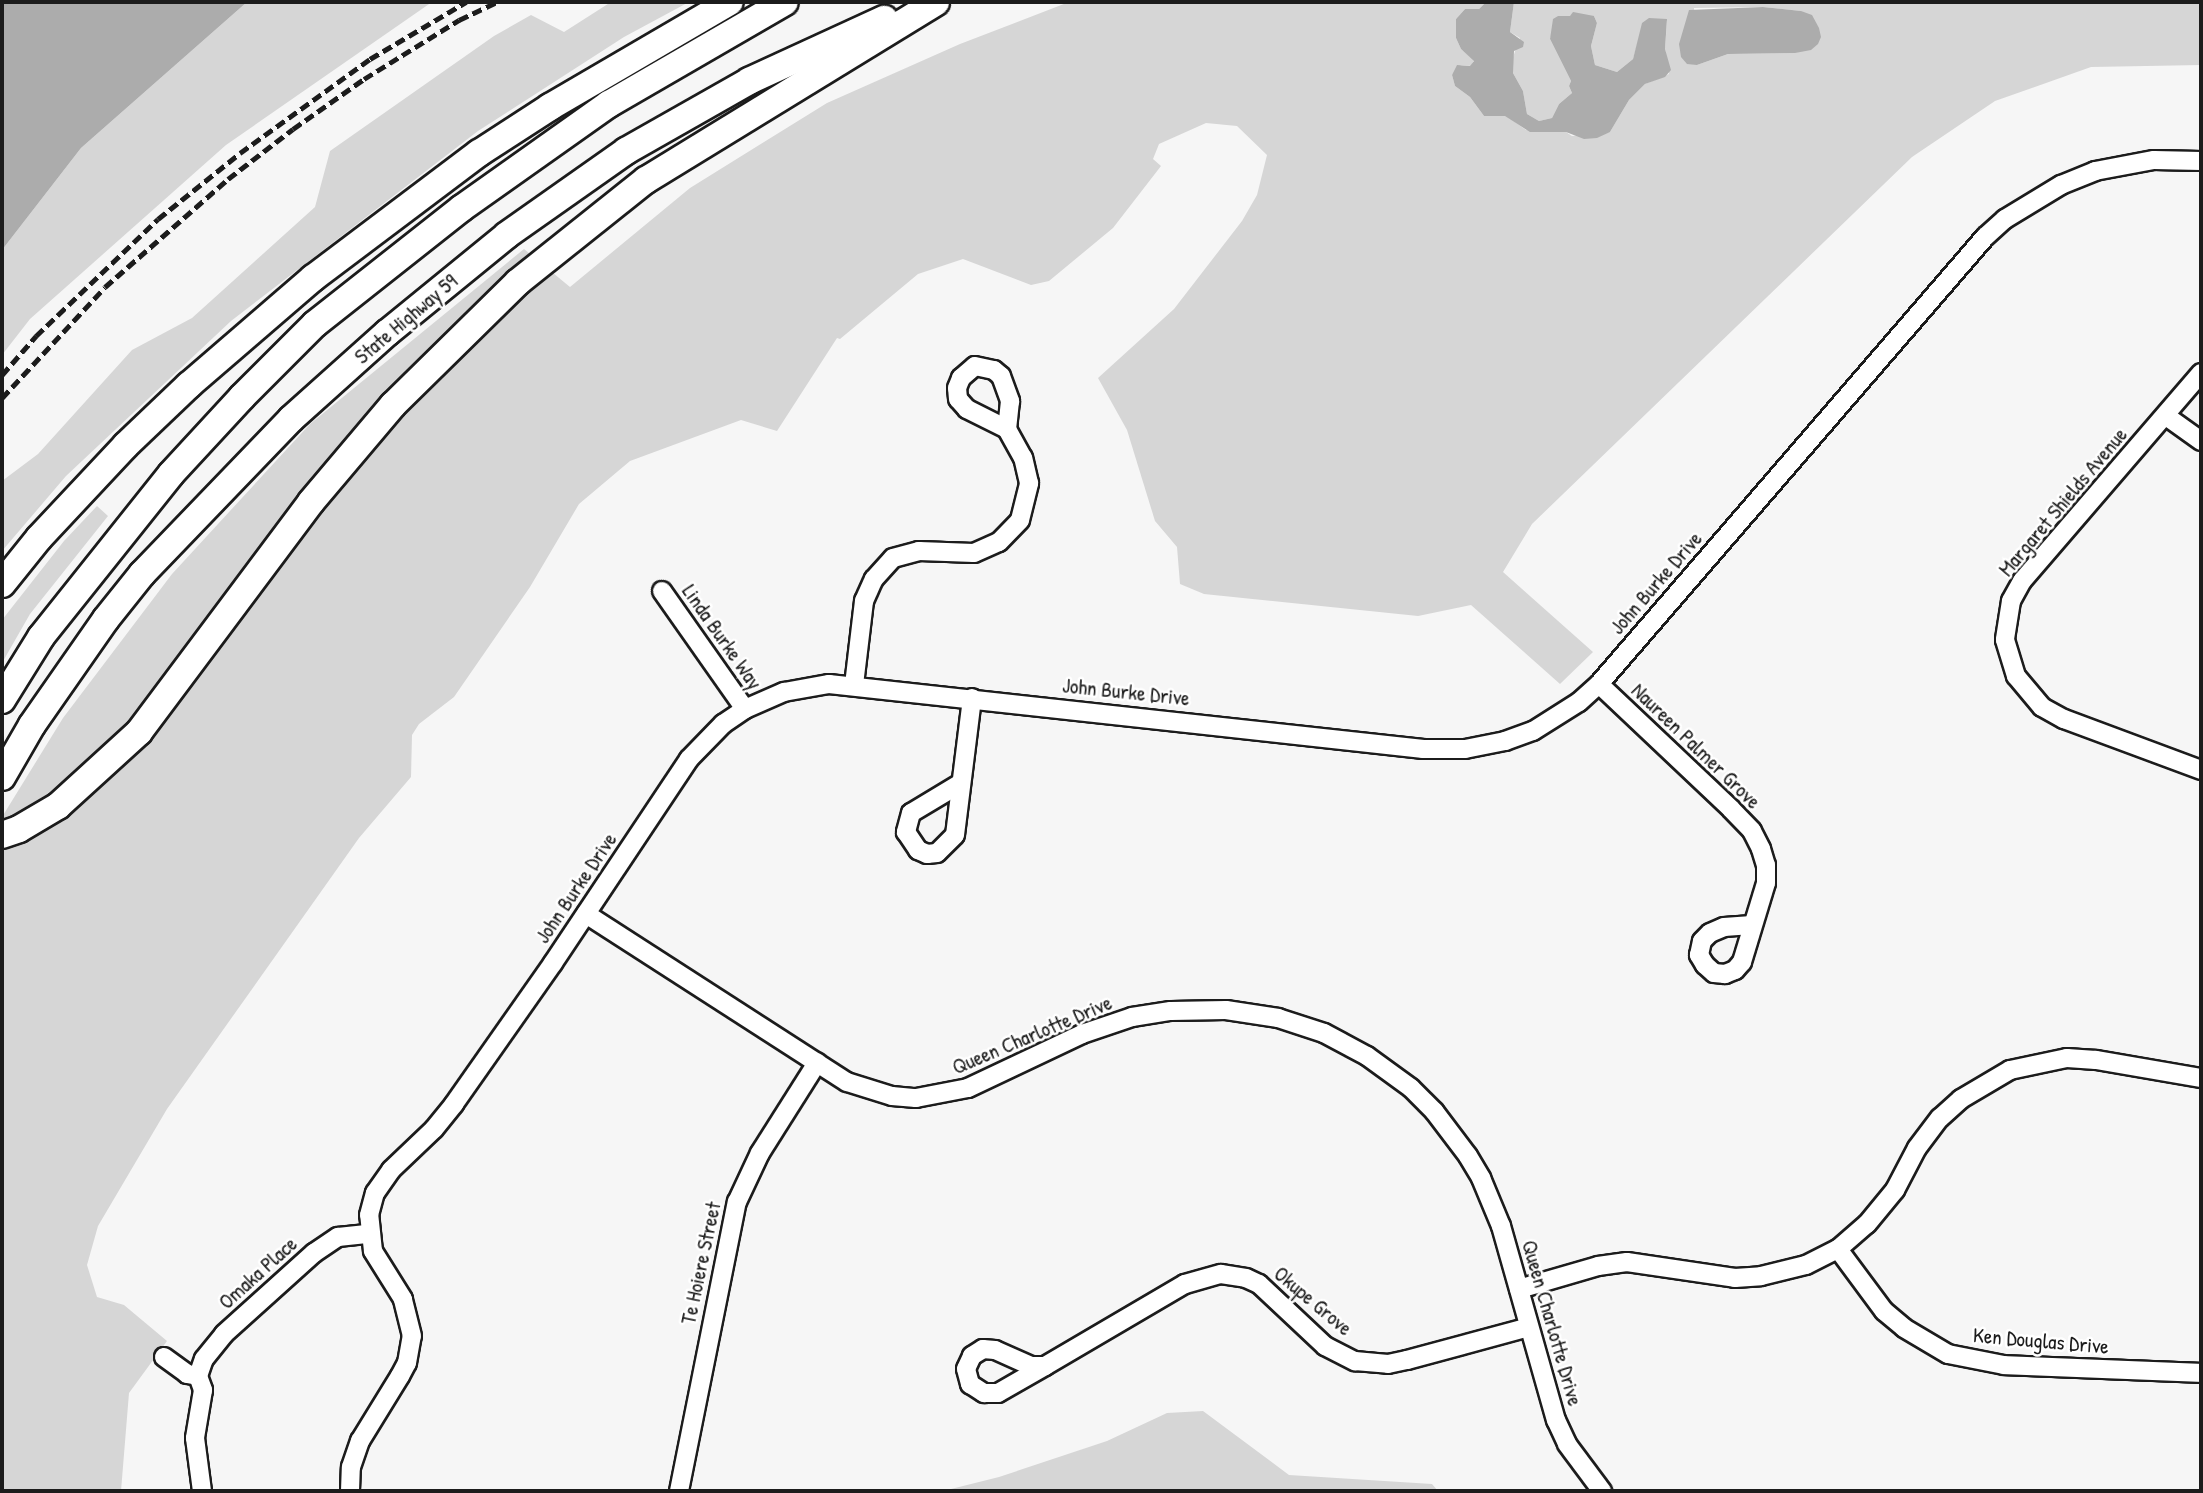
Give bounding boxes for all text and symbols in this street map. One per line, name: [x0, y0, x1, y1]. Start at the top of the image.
street label: State Highway 59: [349, 269, 463, 369]
street label: Margaret Shields Avenue: [1993, 423, 2133, 581]
street label: John Burke Drive: [1605, 526, 1707, 640]
street label: Linda Burke Way: [677, 580, 767, 694]
street label: John Burke Drive: [1061, 673, 1191, 711]
street label: Naureen Palmer Grove: [1626, 678, 1766, 814]
street label: John Burke Drive: [530, 828, 622, 948]
street label: Queen Charlotte Drive: [948, 990, 1116, 1080]
street label: Te Hoiere Street: [676, 1199, 726, 1327]
street label: Omaka Place: [214, 1231, 302, 1315]
street label: Queen Charlotte Drive: [1516, 1237, 1588, 1409]
street label: Okupe Grove: [1269, 1261, 1357, 1341]
street label: Ken Douglas Drive: [1972, 1323, 2110, 1359]

